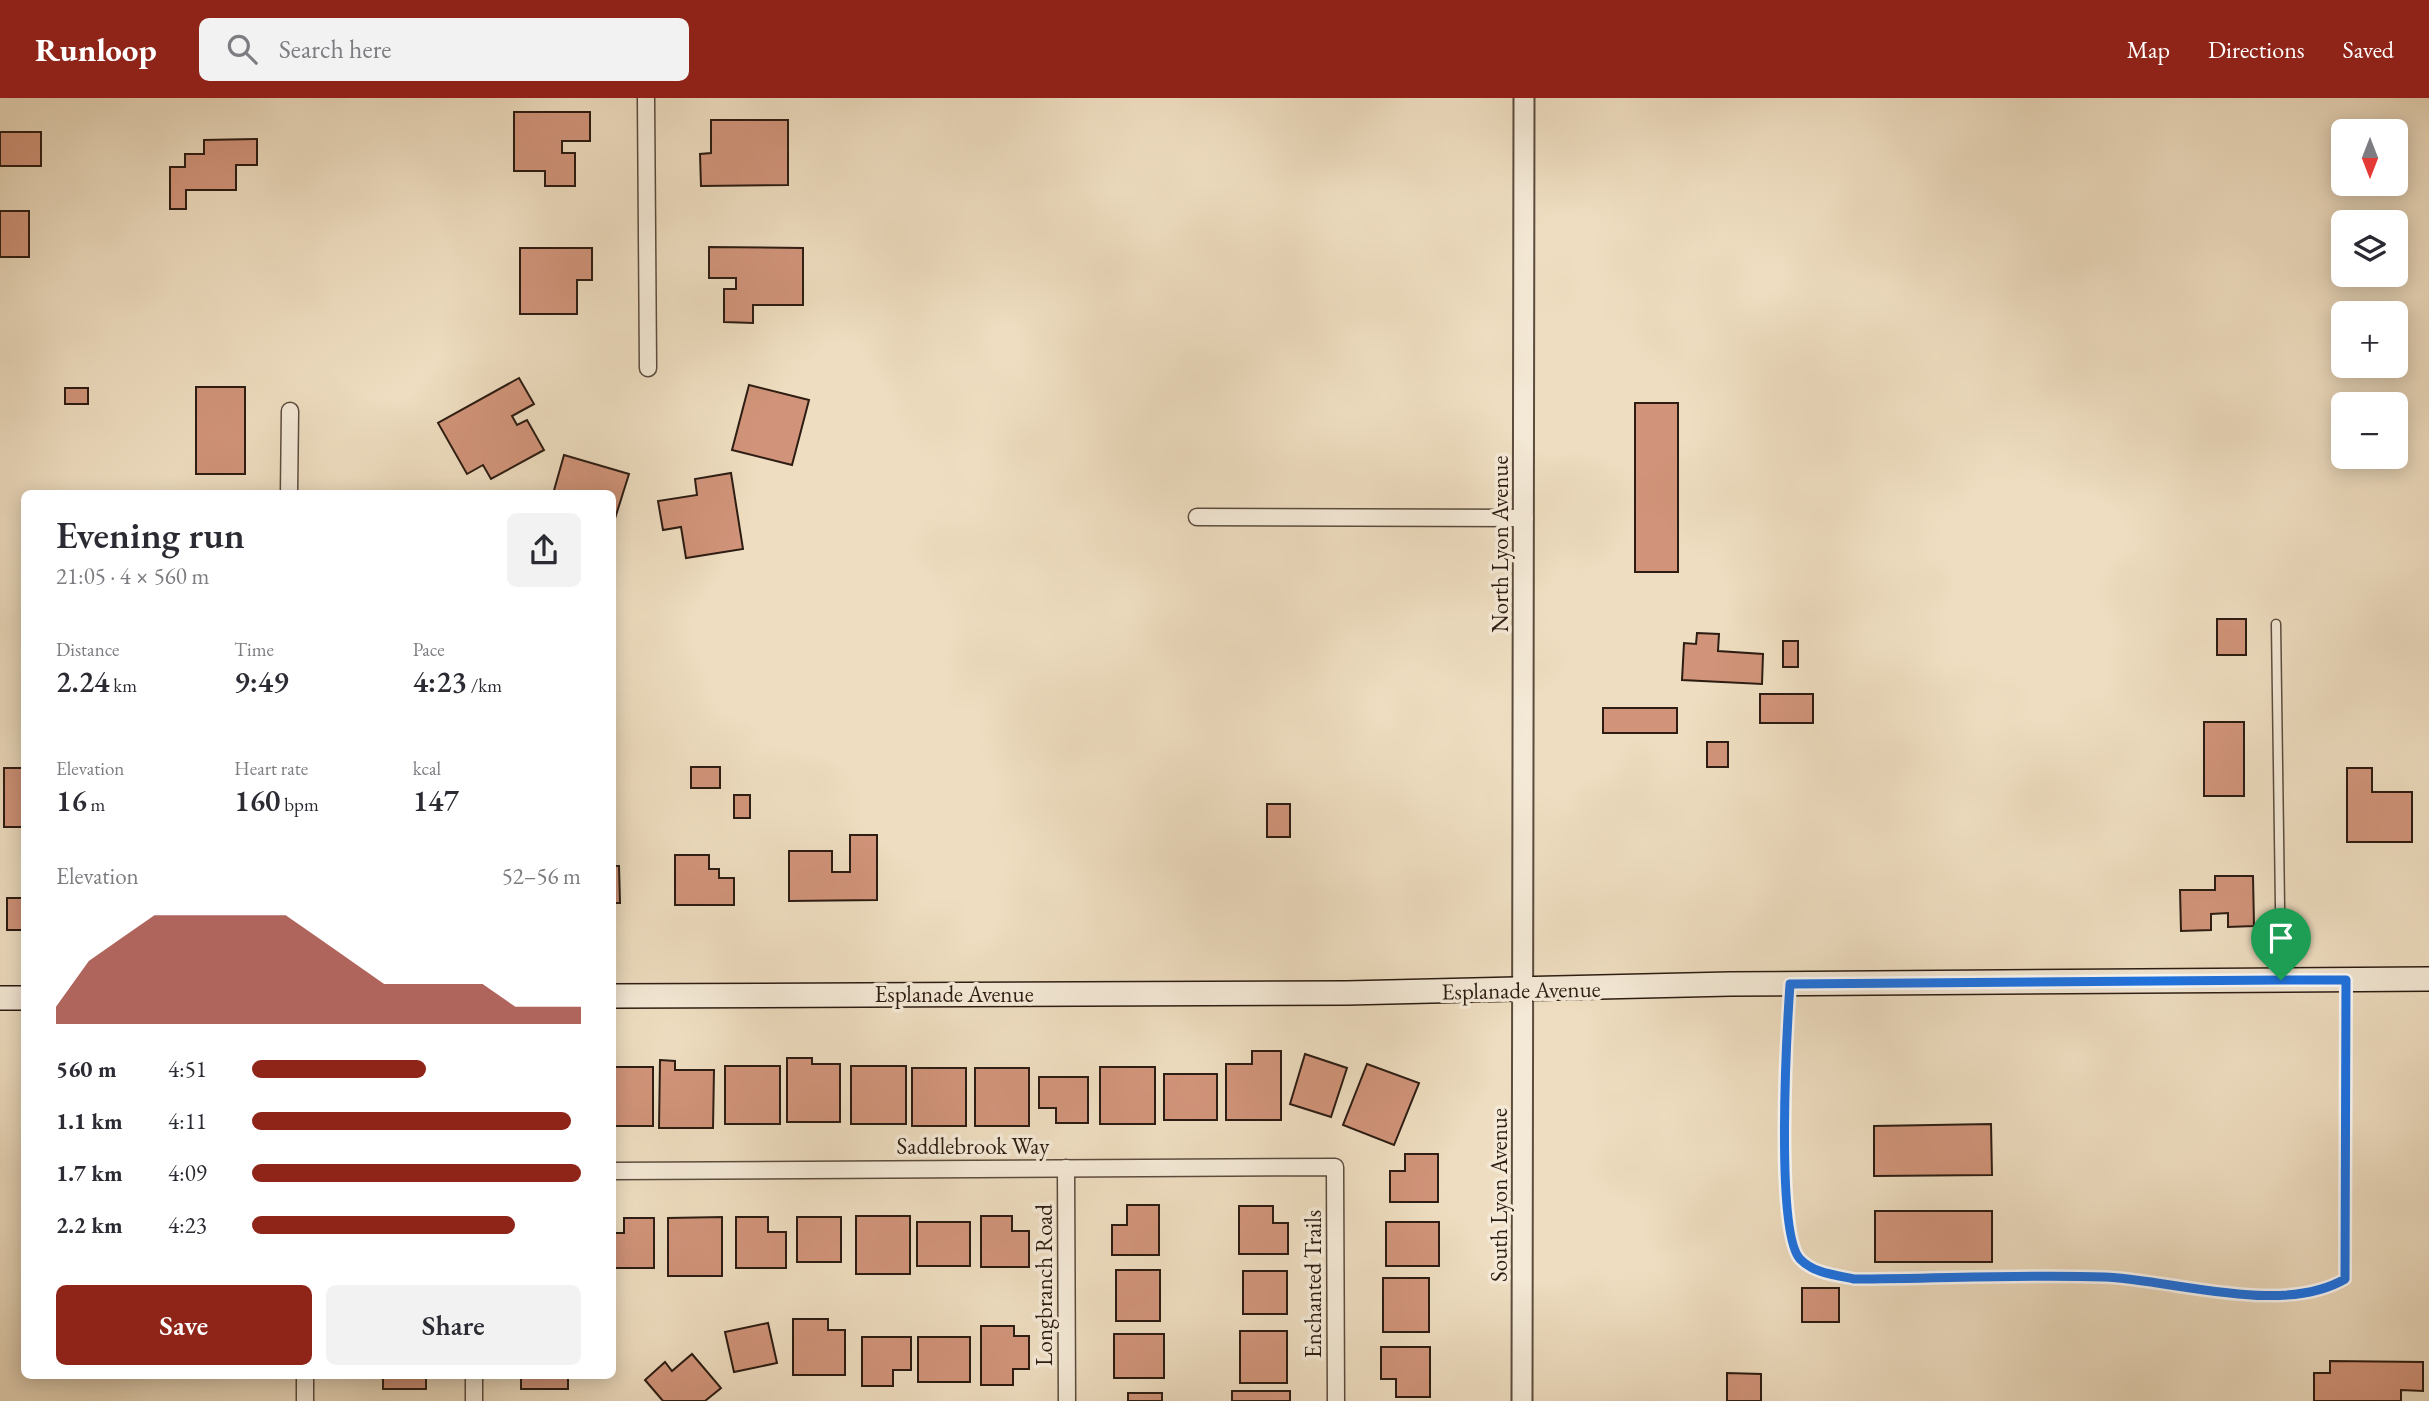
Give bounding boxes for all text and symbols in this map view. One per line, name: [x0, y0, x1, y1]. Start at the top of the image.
search box: [199, 18, 689, 81]
text: Runloop: [35, 28, 157, 71]
icon: search: [223, 30, 261, 68]
text: Search here: [279, 32, 391, 66]
text: Map: [2127, 34, 2170, 65]
text: Directions: [2208, 34, 2305, 65]
text: Saved: [2343, 34, 2394, 65]
north arrow: [2331, 119, 2408, 196]
map controls: [2331, 119, 2408, 469]
button: layers: [2331, 210, 2408, 287]
button: +: [2331, 301, 2408, 378]
button: −: [2331, 392, 2408, 469]
street label: North Lyon Avenue: [1485, 456, 1515, 632]
text: Evening run: [56, 510, 245, 559]
button: share: [507, 513, 581, 587]
text: 21:05 · 4 × 560 m: [56, 561, 209, 591]
text: Distance: [56, 637, 119, 662]
text: Time: [234, 637, 274, 662]
text: Pace: [413, 637, 445, 662]
text: 2.24: [56, 662, 109, 701]
text: 9:49: [234, 662, 289, 701]
text: 4:23: [413, 662, 467, 701]
text: km: [109, 673, 137, 698]
text: /km: [467, 673, 502, 698]
text: Elevation: [56, 756, 124, 781]
text: Heart rate: [234, 756, 308, 781]
text: kcal: [413, 756, 441, 781]
text: 16: [56, 781, 87, 820]
text: 160: [234, 781, 281, 820]
text: 147: [413, 781, 459, 820]
text: m: [87, 792, 105, 817]
text: bpm: [281, 792, 319, 817]
text: Elevation: [56, 861, 139, 891]
text: 52–56 m: [502, 861, 581, 891]
pin: [2251, 908, 2311, 980]
icon: arrive: [2262, 919, 2300, 957]
street label: Esplanade Avenue: [1441, 974, 1601, 1006]
street label: Esplanade Avenue: [874, 979, 1034, 1009]
text: 560 m: [56, 1054, 117, 1084]
text: 4:51: [168, 1054, 207, 1084]
text: 1.1 km: [56, 1106, 123, 1136]
text: 4:11: [168, 1106, 207, 1136]
street label: South Lyon Avenue: [1484, 1108, 1514, 1282]
street label: Saddlebrook Way: [897, 1131, 1050, 1161]
text: 1.7 km: [56, 1158, 123, 1188]
text: 4:09: [168, 1158, 207, 1188]
street label: Longbranch Road: [1029, 1204, 1059, 1366]
text: 2.2 km: [56, 1210, 123, 1240]
text: 4:23: [168, 1210, 207, 1240]
street label: Enchanted Trails: [1298, 1210, 1328, 1358]
button: Save: [56, 1285, 312, 1365]
button: Share: [326, 1285, 581, 1365]

